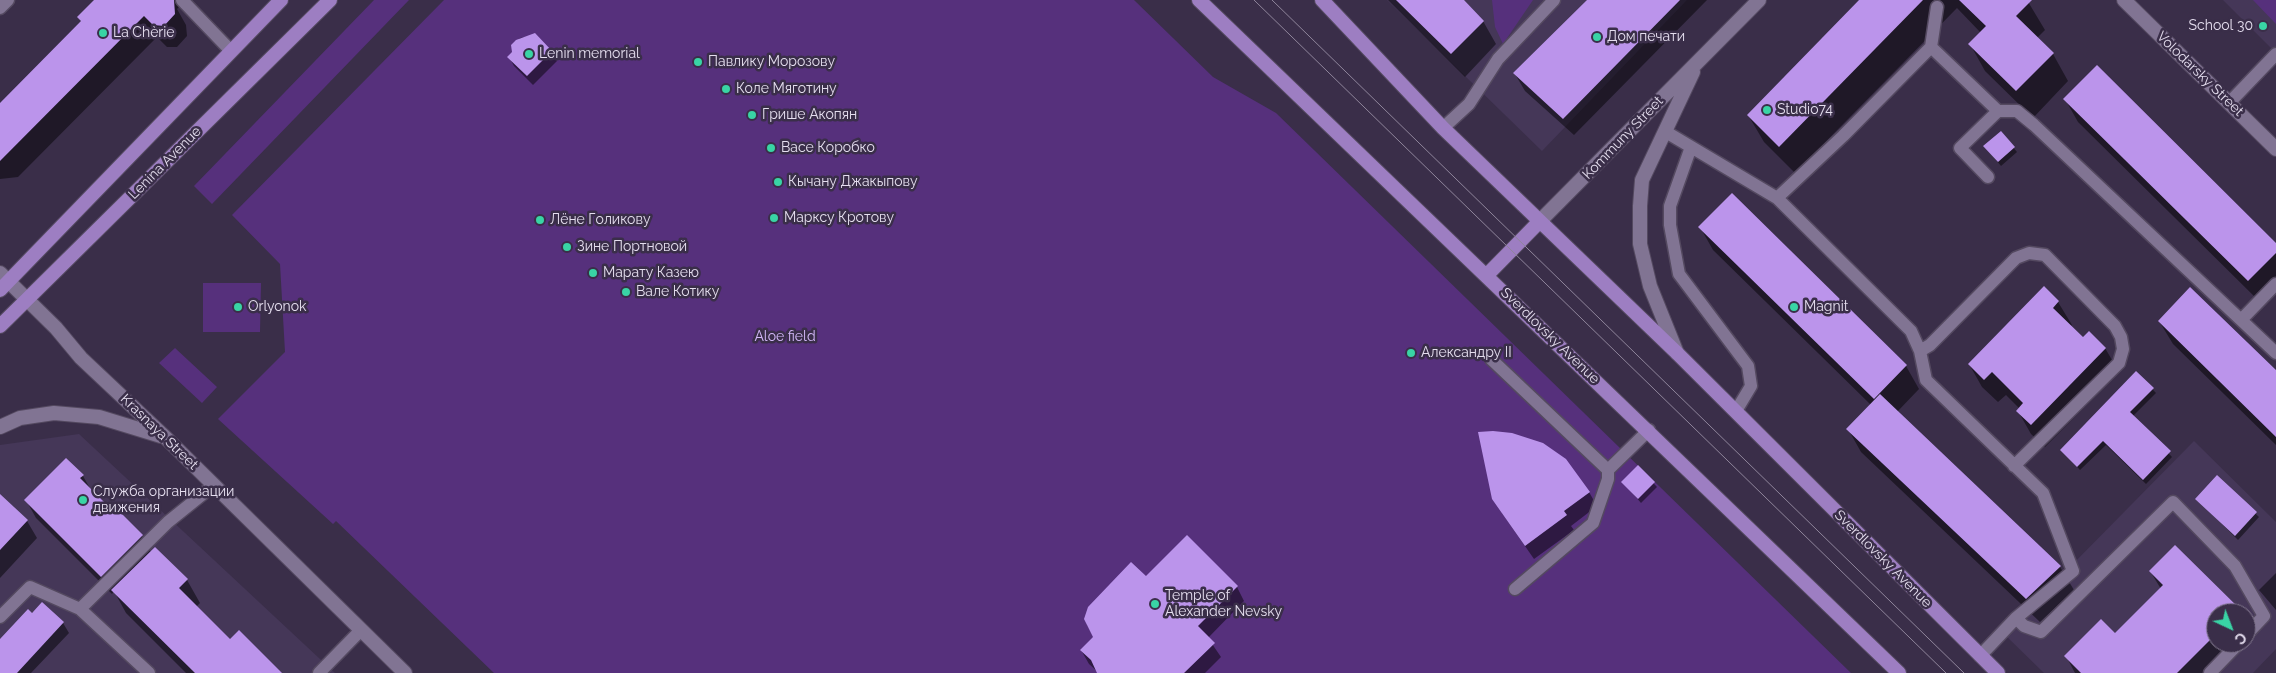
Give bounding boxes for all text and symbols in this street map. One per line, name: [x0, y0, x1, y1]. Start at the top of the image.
place label: School 30: [2189, 18, 2253, 34]
marker: School 30: [2257, 20, 2269, 32]
place label: La Chèrie: [113, 25, 175, 41]
marker: La Chèrie: [97, 27, 109, 39]
street label: Volodarsky Street: [2153, 28, 2247, 120]
place label: Дом печати: [1607, 29, 1685, 45]
marker: Дом печати: [1591, 31, 1603, 43]
place label: Lenin memorial: [539, 46, 640, 62]
marker: Lenin memorial: [523, 48, 535, 60]
place label: Павлику Морозову: [708, 54, 835, 70]
marker: Павлику Морозову: [692, 56, 704, 68]
place label: Коле Мяготину: [736, 81, 837, 97]
marker: Коле Мяготину: [720, 83, 732, 95]
street label: Kommuny Street: [1579, 93, 1667, 183]
place label: Studio74: [1777, 102, 1833, 118]
marker: Studio74: [1761, 104, 1773, 116]
place label: Грише Акопян: [762, 107, 857, 123]
marker: Грише Акопян: [746, 109, 758, 121]
street label: Lenina Avenue: [125, 123, 205, 203]
place label: Васе Коробко: [781, 140, 875, 156]
marker: Васе Коробко: [765, 142, 777, 154]
place label: Кычану Джакыпову: [788, 174, 918, 190]
marker: Кычану Джакыпову: [772, 176, 784, 188]
place label: Марксу Кротову: [784, 210, 894, 226]
place label: Лёне Голикову: [550, 212, 650, 228]
marker: Марксу Кротову: [768, 212, 780, 224]
marker: Лёне Голикову: [534, 214, 546, 226]
place label: Зине Портновой: [577, 239, 687, 255]
marker: Зине Портновой: [561, 241, 573, 253]
place label: Марату Казею: [603, 265, 699, 281]
marker: Марату Казею: [587, 267, 599, 279]
place label: Вале Котику: [636, 284, 719, 300]
street label: Sverdlovsky Avenue: [1497, 285, 1603, 387]
marker: Вале Котику: [620, 286, 632, 298]
place label: Orlyonok: [248, 299, 307, 315]
place label: Magnit: [1804, 299, 1848, 315]
marker: Orlyonok: [232, 301, 244, 313]
marker: Magnit: [1788, 301, 1800, 313]
park label: Aloe field: [754, 329, 816, 345]
place label: Александру II: [1421, 345, 1512, 361]
marker: Александру II: [1405, 347, 1417, 359]
street label: Krasnaya Street: [117, 391, 201, 473]
place label: Служба организации движения: [93, 484, 234, 516]
marker: Служба организации движения: [77, 494, 89, 506]
street label: Sverdlovsky Avenue: [1831, 507, 1935, 611]
place label: Temple of Alexander Nevsky: [1165, 588, 1282, 620]
marker: Temple of Alexander Nevsky: [1149, 598, 1161, 610]
north arrow: [2206, 603, 2256, 653]
text: С: [2232, 629, 2250, 647]

